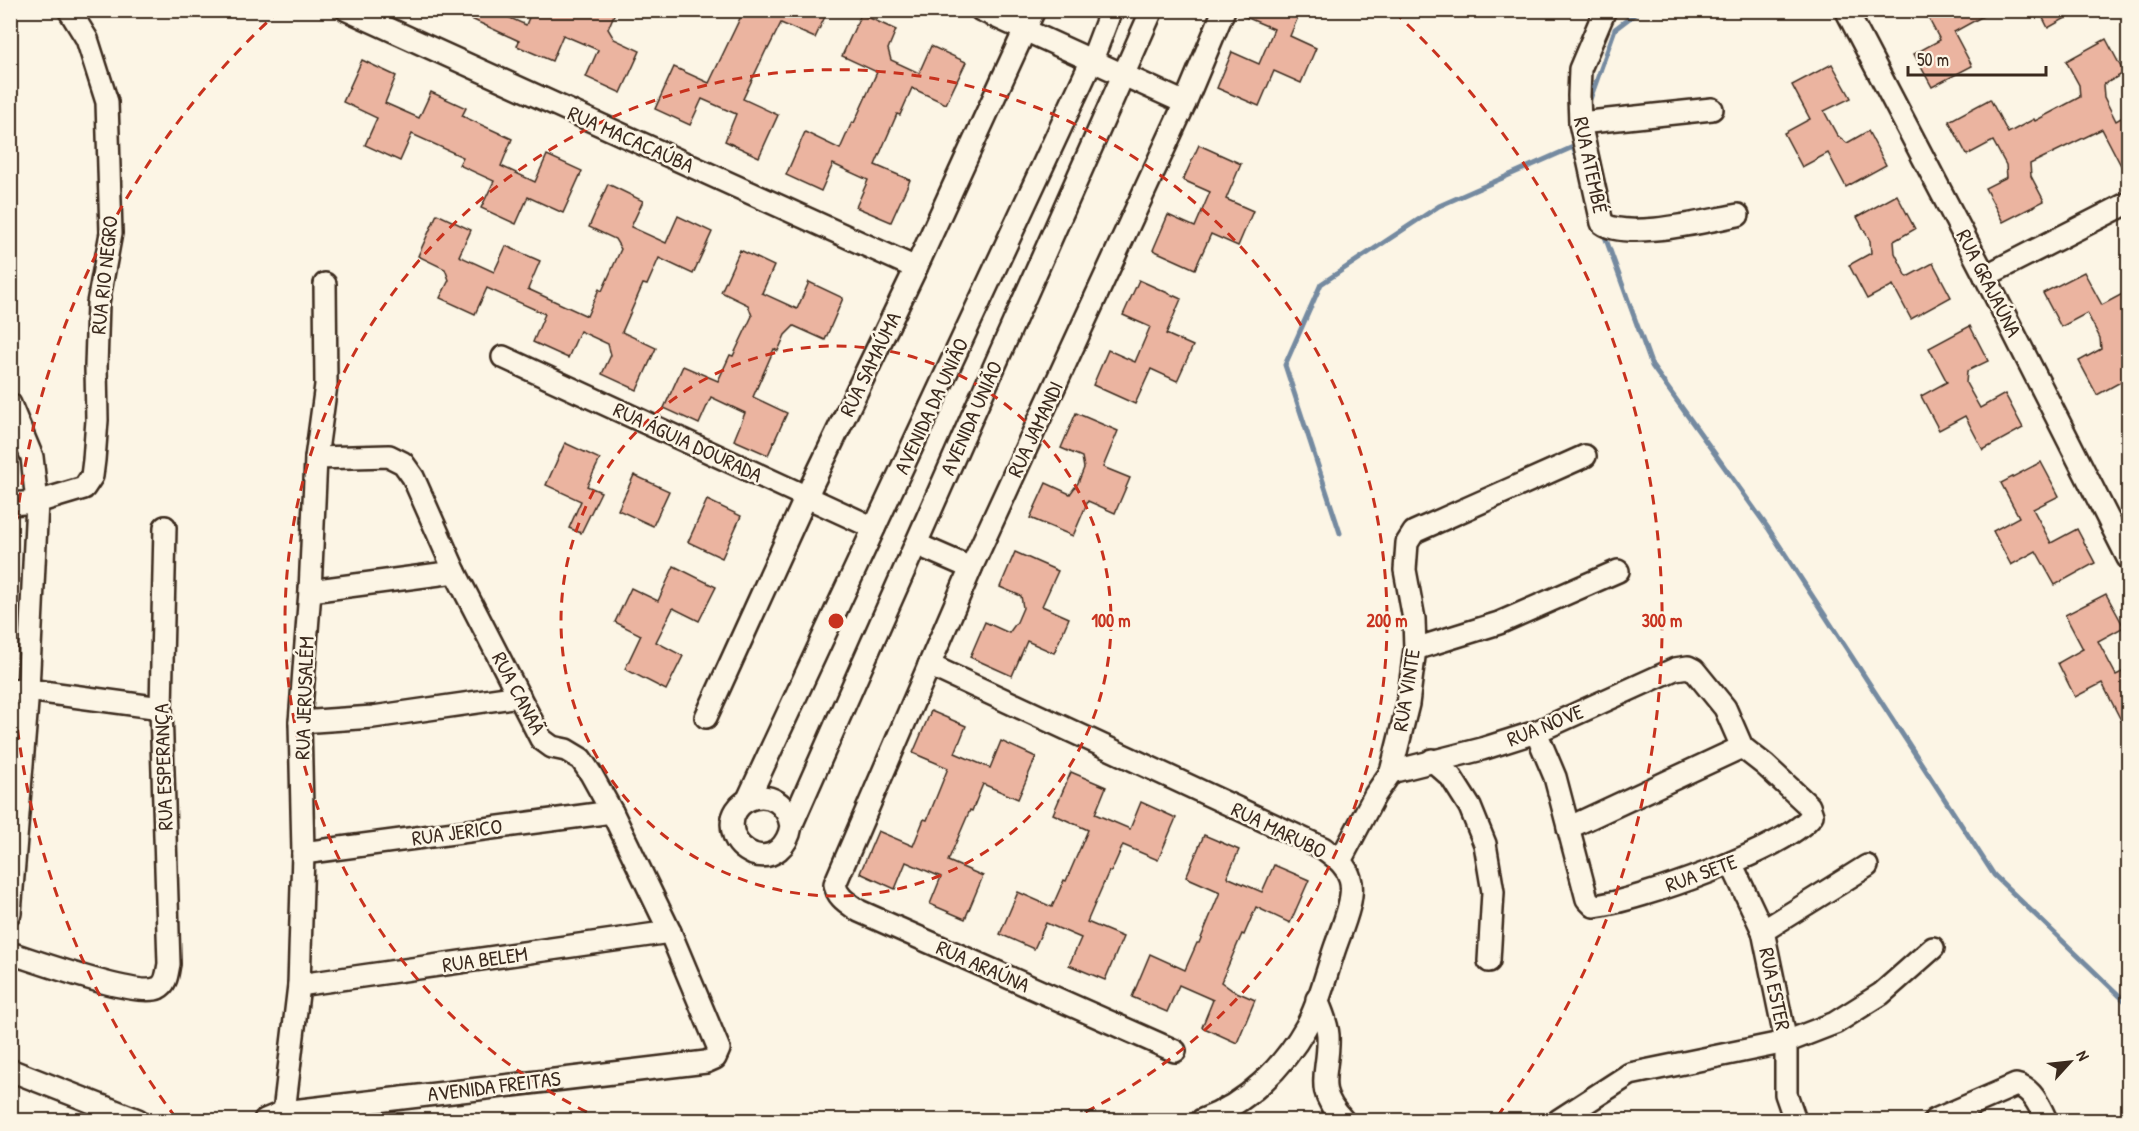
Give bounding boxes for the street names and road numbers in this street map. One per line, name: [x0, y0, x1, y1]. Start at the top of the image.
street label: RUA MACACAÚBA: [563, 98, 699, 180]
street label: RUA ATEMBÉ: [1567, 114, 1615, 216]
street label: RUA RIO NEGRO: [83, 214, 125, 336]
street label: RUA GRAJAÚNA: [1950, 224, 2028, 342]
street label: RUA SAMAÚMA: [832, 307, 908, 421]
street label: AVENIDA DA UNIÃO: [887, 333, 975, 479]
street label: AVENIDA UNIÃO: [933, 356, 1009, 480]
street label: RUA JAMANDI: [1000, 376, 1070, 482]
street label: RUA ÁGUIA DOURADA: [609, 395, 767, 489]
street label: RUA JERUSALÉM: [287, 636, 321, 760]
street label: RUA CANAÃ: [485, 647, 553, 739]
street label: RUA VINTE: [1385, 647, 1427, 733]
street label: RUA NOVE: [1502, 697, 1588, 753]
street label: RUA ESPERANÇA: [146, 703, 180, 831]
street label: RUA MARUBO: [1227, 795, 1331, 865]
street label: RUA JERICO: [410, 811, 504, 853]
street label: RUA SETE: [1661, 847, 1741, 899]
street label: RUA ARAÚNA: [932, 933, 1034, 999]
street label: RUA BELEM: [441, 939, 529, 979]
street label: RUA ESTER: [1752, 945, 1798, 1033]
street label: AVENIDA FREITAS: [426, 1063, 563, 1109]

